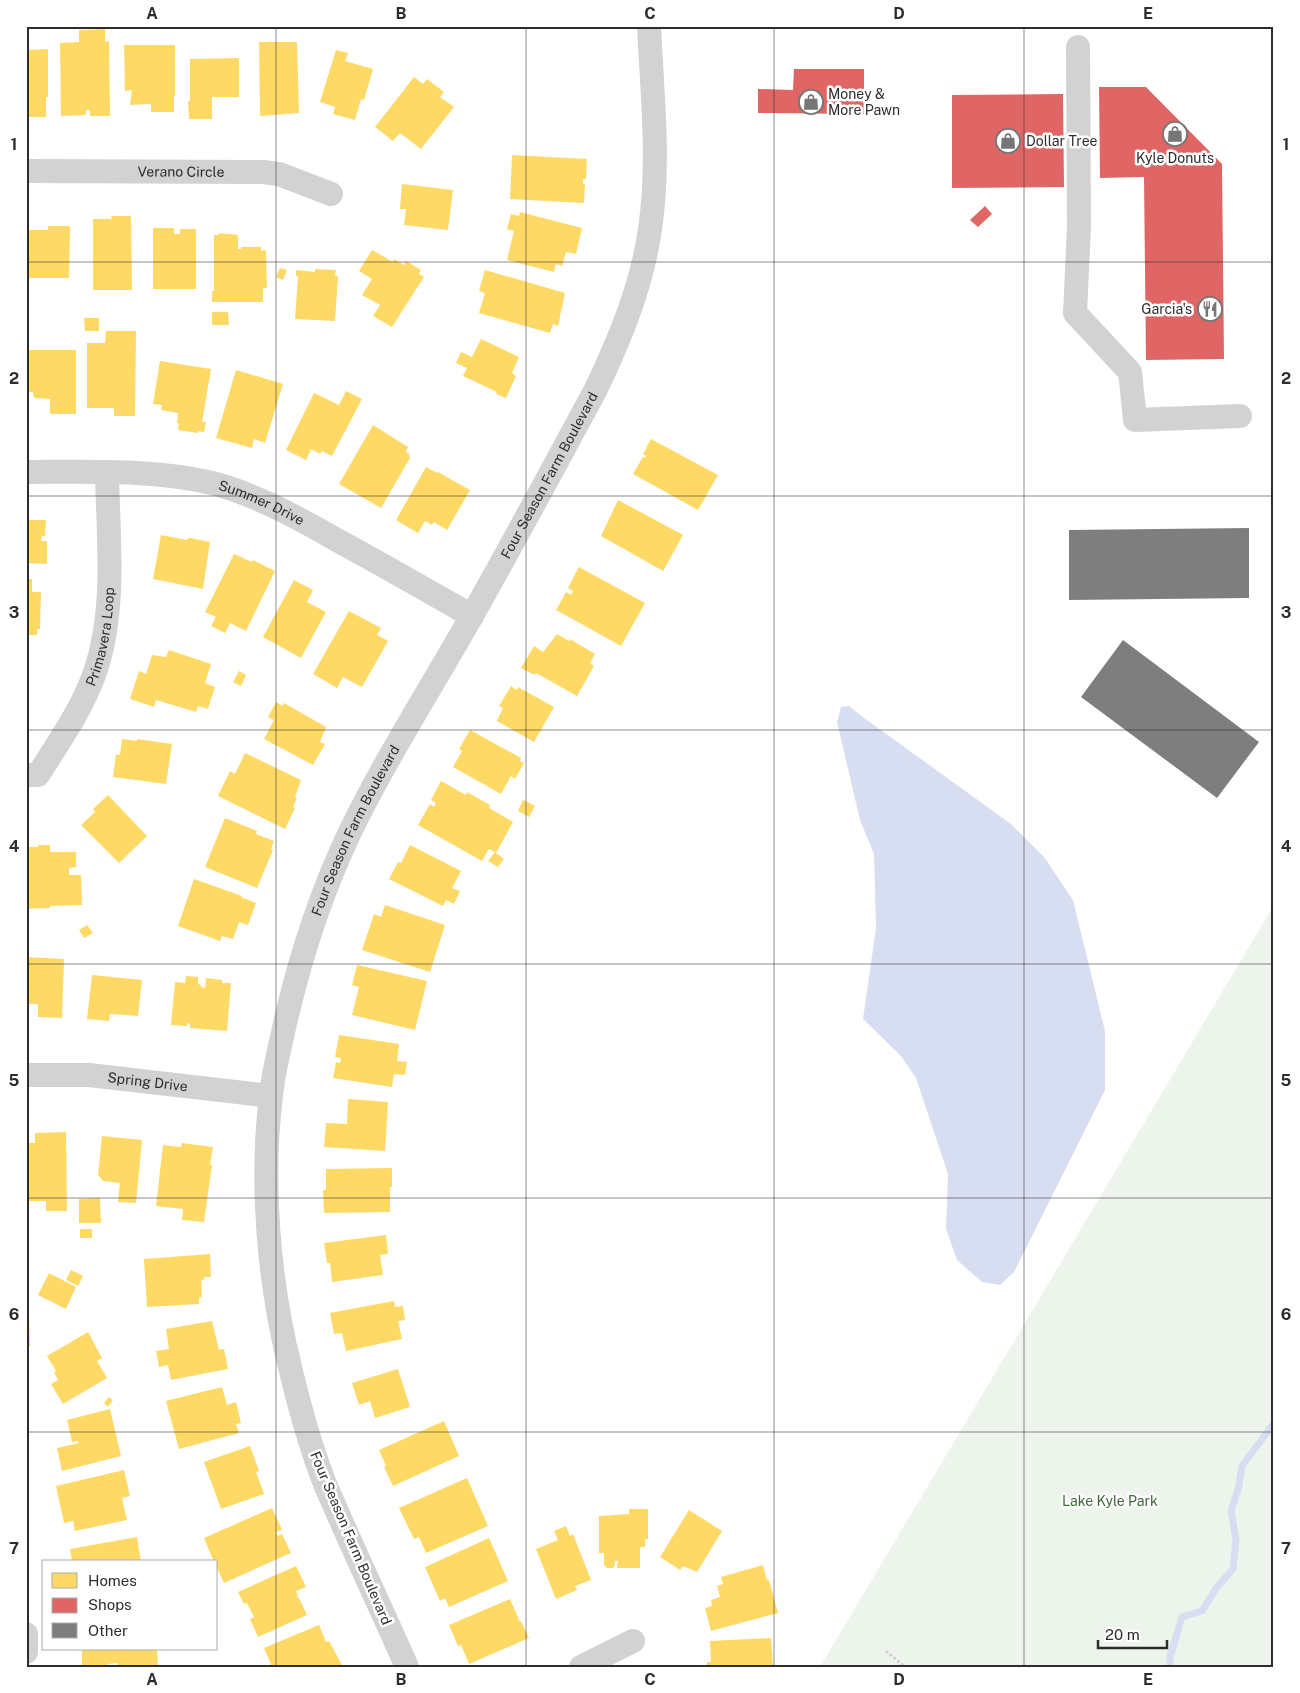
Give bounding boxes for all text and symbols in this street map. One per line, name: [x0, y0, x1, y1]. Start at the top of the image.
text: A: [146, 4, 158, 23]
text: B: [396, 4, 407, 23]
text: C: [644, 4, 656, 23]
text: D: [893, 4, 905, 23]
text: E: [1143, 4, 1153, 23]
place label: Money & More Pawn: [828, 86, 900, 118]
shop icon: Money & More Pawn: [798, 89, 824, 115]
shop icon: Kyle Donuts: [1162, 121, 1188, 147]
shop icon: Dollar Tree: [995, 128, 1021, 154]
place label: Dollar Tree: [1026, 133, 1098, 149]
text: 1: [11, 135, 17, 154]
text: 1: [1283, 135, 1289, 154]
place label: Kyle Donuts: [1136, 150, 1214, 166]
street label: Verano Circle: [137, 163, 225, 180]
restaurant icon: Garcia's: [1197, 296, 1223, 322]
place label: Garcia's: [1141, 301, 1192, 317]
text: 2: [9, 369, 19, 388]
text: 2: [1281, 369, 1291, 388]
street label: Four Season Farm Boulevard: [498, 389, 601, 561]
street label: Summer Drive: [217, 477, 307, 528]
street label: Primavera Loop: [83, 587, 117, 688]
text: 3: [9, 603, 19, 622]
text: 3: [1281, 603, 1291, 622]
street label: Four Season Farm Boulevard: [308, 742, 403, 918]
text: 4: [9, 837, 20, 856]
text: 4: [1281, 837, 1292, 856]
street label: Spring Drive: [107, 1069, 189, 1094]
text: 5: [9, 1071, 20, 1090]
text: 5: [1281, 1071, 1292, 1090]
text: 6: [9, 1305, 19, 1324]
text: 6: [1281, 1305, 1291, 1324]
street label: Four Season Farm Boulevard: [307, 1449, 395, 1627]
park label: Lake Kyle Park: [1062, 1493, 1158, 1509]
text: 7: [9, 1539, 19, 1558]
text: 7: [1281, 1539, 1291, 1558]
legend: [42, 1560, 218, 1650]
text: Homes: [88, 1572, 137, 1589]
text: Shops: [88, 1596, 132, 1613]
scale bar: [1098, 1618, 1166, 1650]
text: Other: [88, 1622, 128, 1639]
text: 20 m: [1105, 1626, 1140, 1643]
text: A: [146, 1670, 158, 1689]
text: B: [396, 1670, 407, 1689]
text: C: [644, 1670, 656, 1689]
text: D: [893, 1670, 905, 1689]
text: E: [1143, 1670, 1153, 1689]

